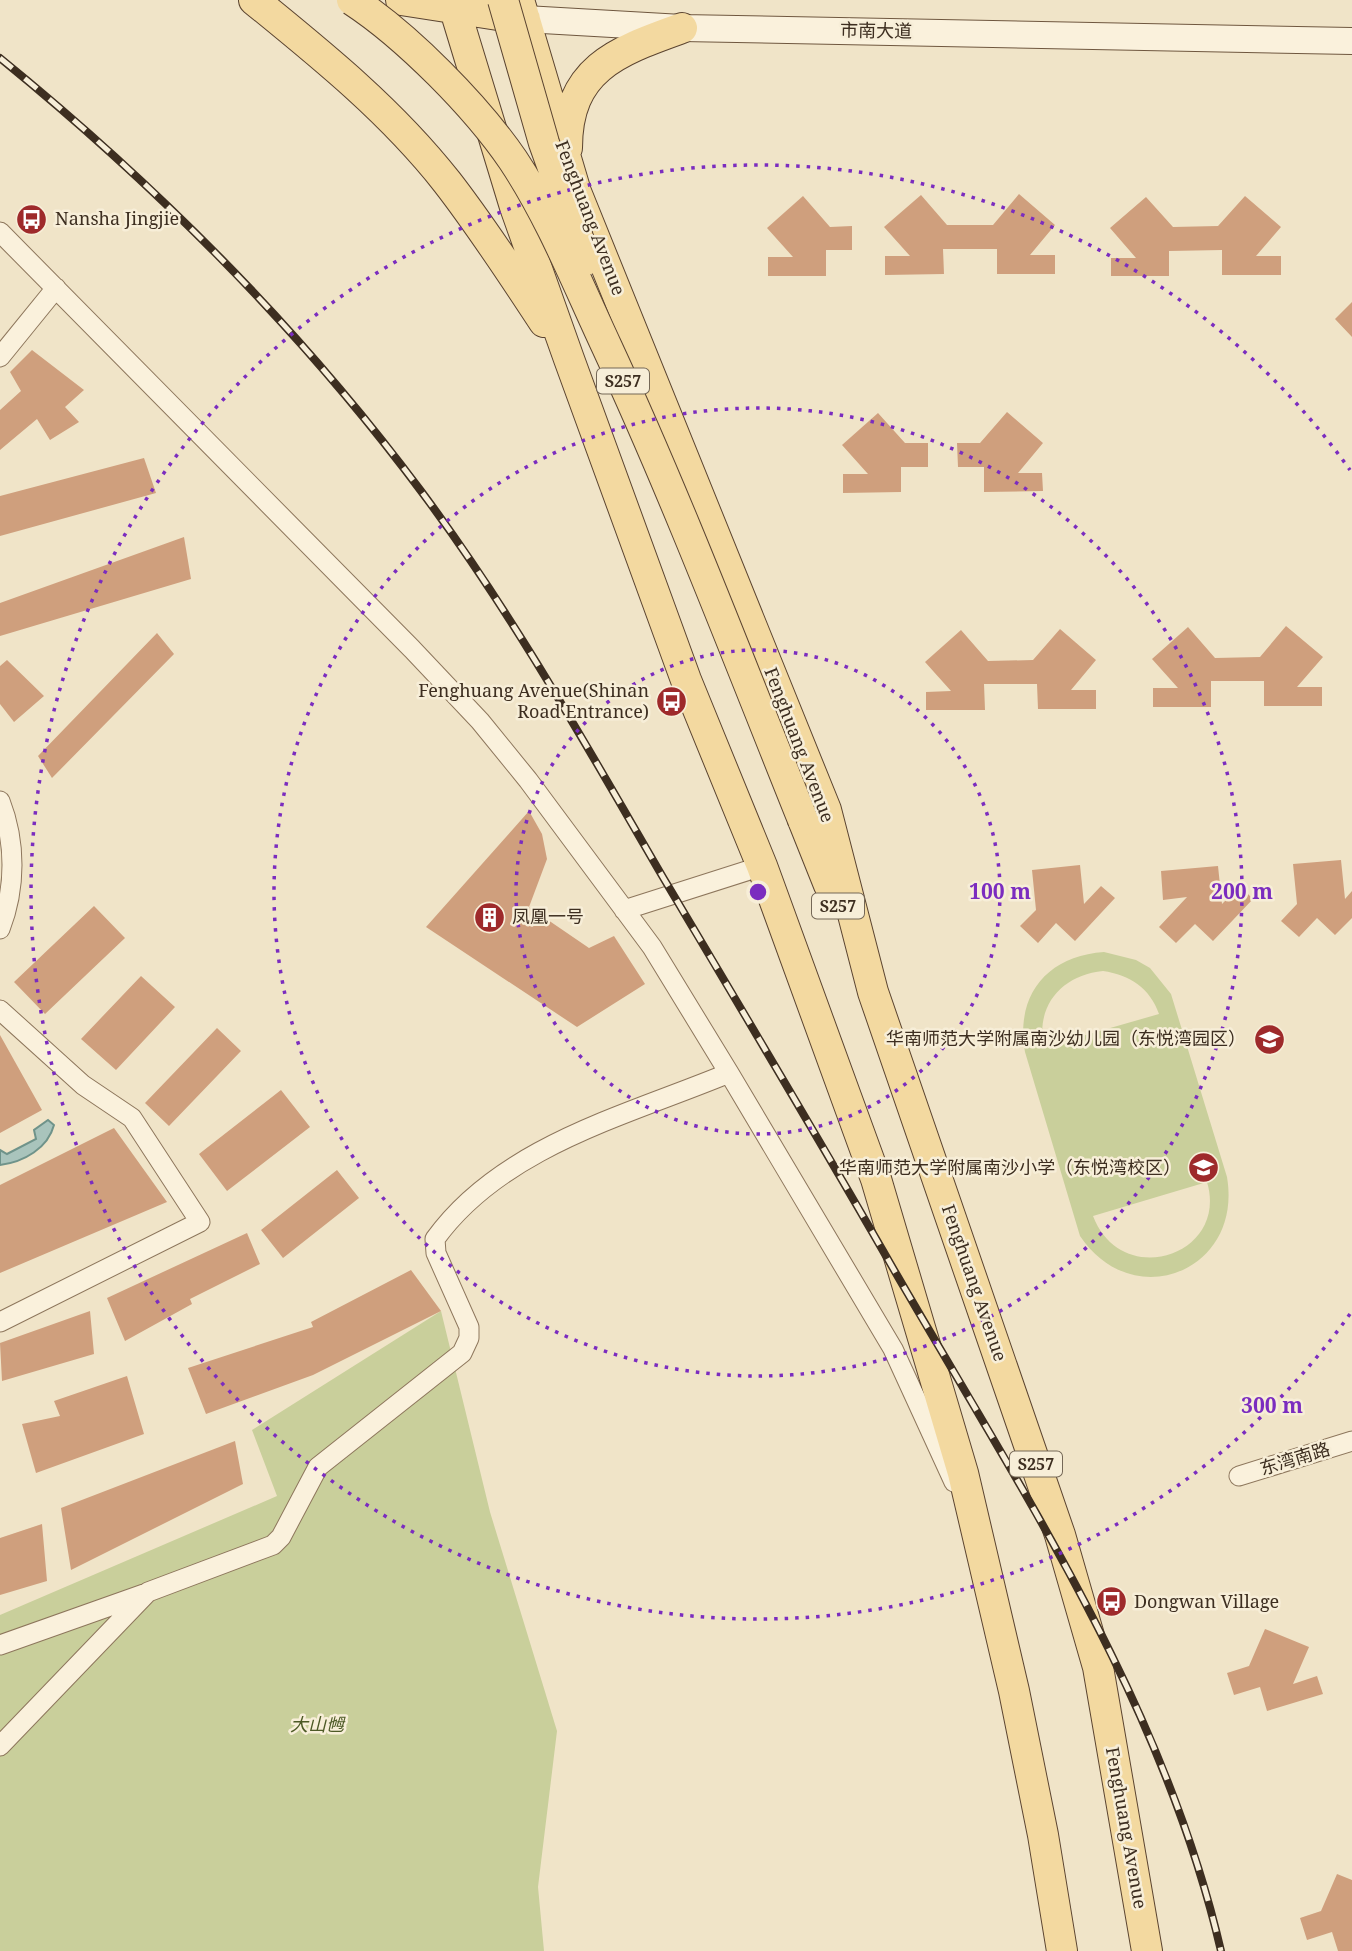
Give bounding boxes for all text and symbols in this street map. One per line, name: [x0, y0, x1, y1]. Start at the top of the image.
street label: 市南大道: [840, 17, 912, 43]
street label: Fenghuang Avenue: [550, 137, 632, 299]
bus stop icon: Nansha Jingjie: [15, 202, 49, 236]
place label: Nansha Jingjie: [55, 206, 179, 230]
road number: S257: [597, 368, 649, 394]
street label: Fenghuang Avenue: [759, 664, 841, 826]
place label: Fenghuang Avenue(Shinan Road Entrance): [418, 678, 649, 723]
bus stop icon: Fenghuang Avenue(Shinan Road Entrance): [655, 684, 689, 718]
text: 100 m: [969, 877, 1031, 905]
text: 200 m: [1211, 877, 1273, 905]
centre of rings: [746, 880, 770, 904]
road number: S257: [812, 893, 864, 918]
building icon: 凤凰一号: [472, 900, 506, 934]
place label: 凤凰一号: [512, 904, 584, 928]
school or university icon: 华南师范大学附属南沙幼儿园（东悦湾园区）: [1252, 1022, 1286, 1056]
place label: 华南师范大学附属南沙幼儿园（东悦湾园区）: [886, 1026, 1246, 1050]
school or university icon: 华南师范大学附属南沙小学（东悦湾校区）: [1187, 1151, 1221, 1185]
place label: 华南师范大学附属南沙小学（东悦湾校区）: [839, 1155, 1181, 1179]
street label: Fenghuang Avenue: [937, 1201, 1013, 1364]
text: 300 m: [1241, 1391, 1303, 1419]
street label: 东湾南路: [1257, 1436, 1333, 1480]
road number: S257: [1010, 1452, 1062, 1476]
bus stop icon: Dongwan Village: [1094, 1585, 1128, 1619]
place label: Dongwan Village: [1134, 1589, 1279, 1613]
park label: 大山乸: [290, 1712, 346, 1736]
street label: Fenghuang Avenue: [1101, 1745, 1153, 1911]

